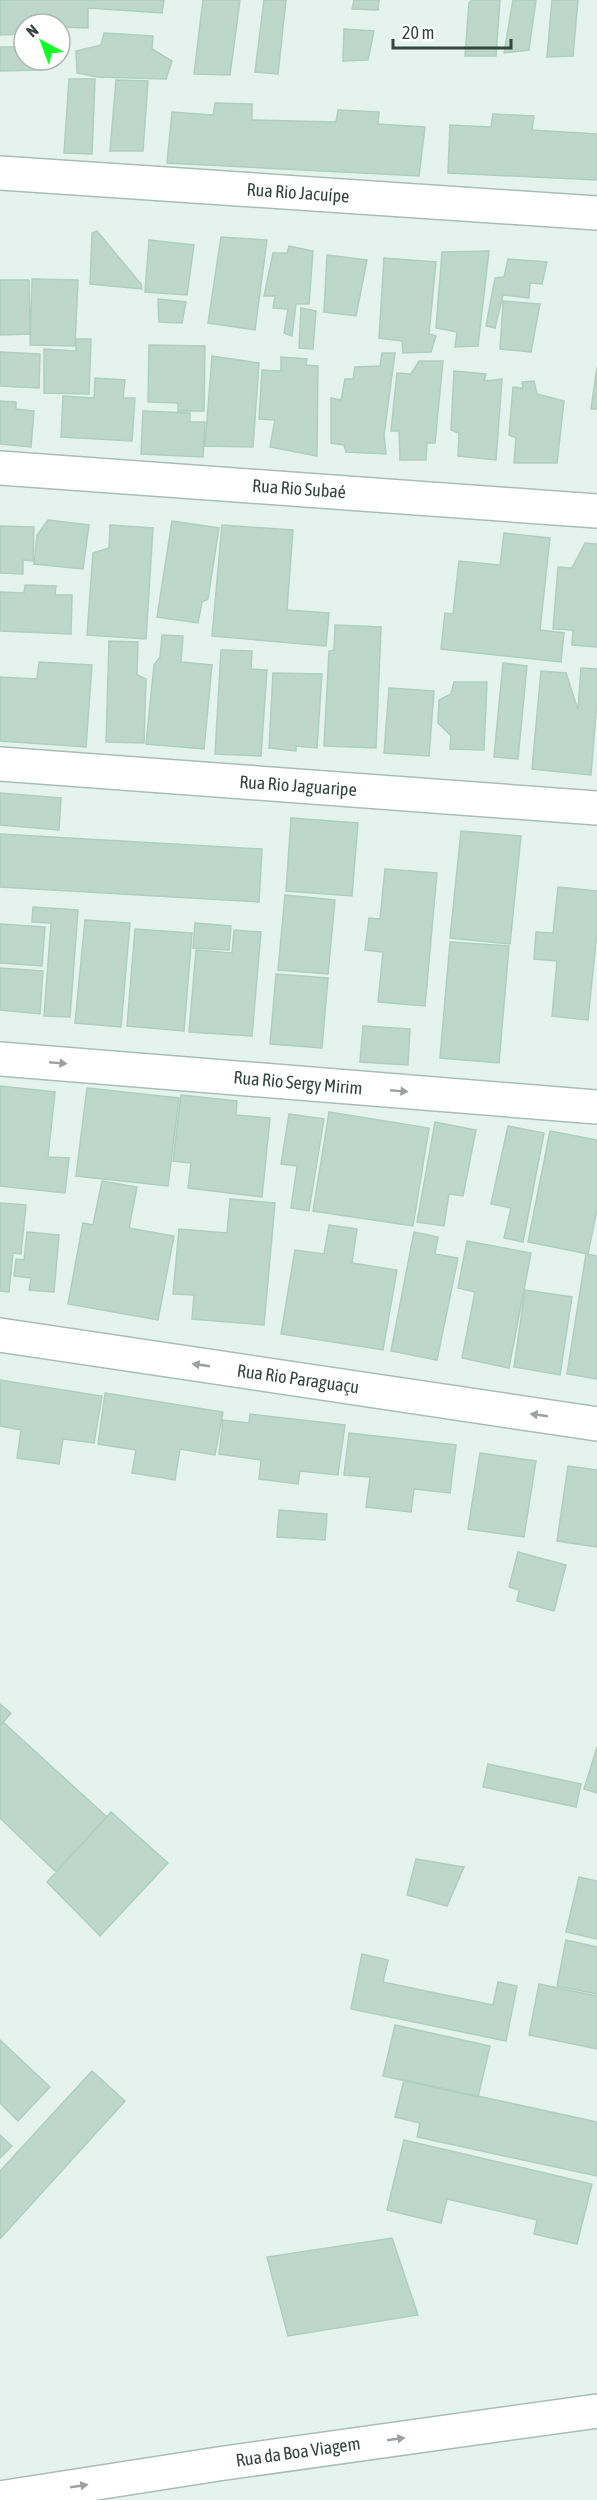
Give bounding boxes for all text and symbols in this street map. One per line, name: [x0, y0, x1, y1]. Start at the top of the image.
north arrow: [12, 12, 72, 72]
scale bar: [393, 12, 512, 50]
text: N: [23, 21, 42, 41]
text: 20 m: [402, 22, 434, 43]
street label: Rua Rio Jacuípe: [246, 178, 350, 207]
street label: Rua Rio Subaé: [251, 475, 347, 502]
street label: Rua Rio Jaguaripe: [239, 771, 357, 800]
one-way arrow: [49, 1058, 68, 1068]
street label: Rua Rio Sergy Mirim: [233, 1066, 363, 1099]
one-way arrow: [390, 1086, 409, 1096]
one-way arrow: [191, 1360, 210, 1369]
street label: Rua Rio Paraguaçu: [236, 1360, 360, 1397]
one-way arrow: [530, 1411, 549, 1420]
street label: Rua da Boa Viagem: [234, 2432, 362, 2471]
one-way arrow: [387, 2434, 406, 2443]
one-way arrow: [69, 2481, 88, 2490]

